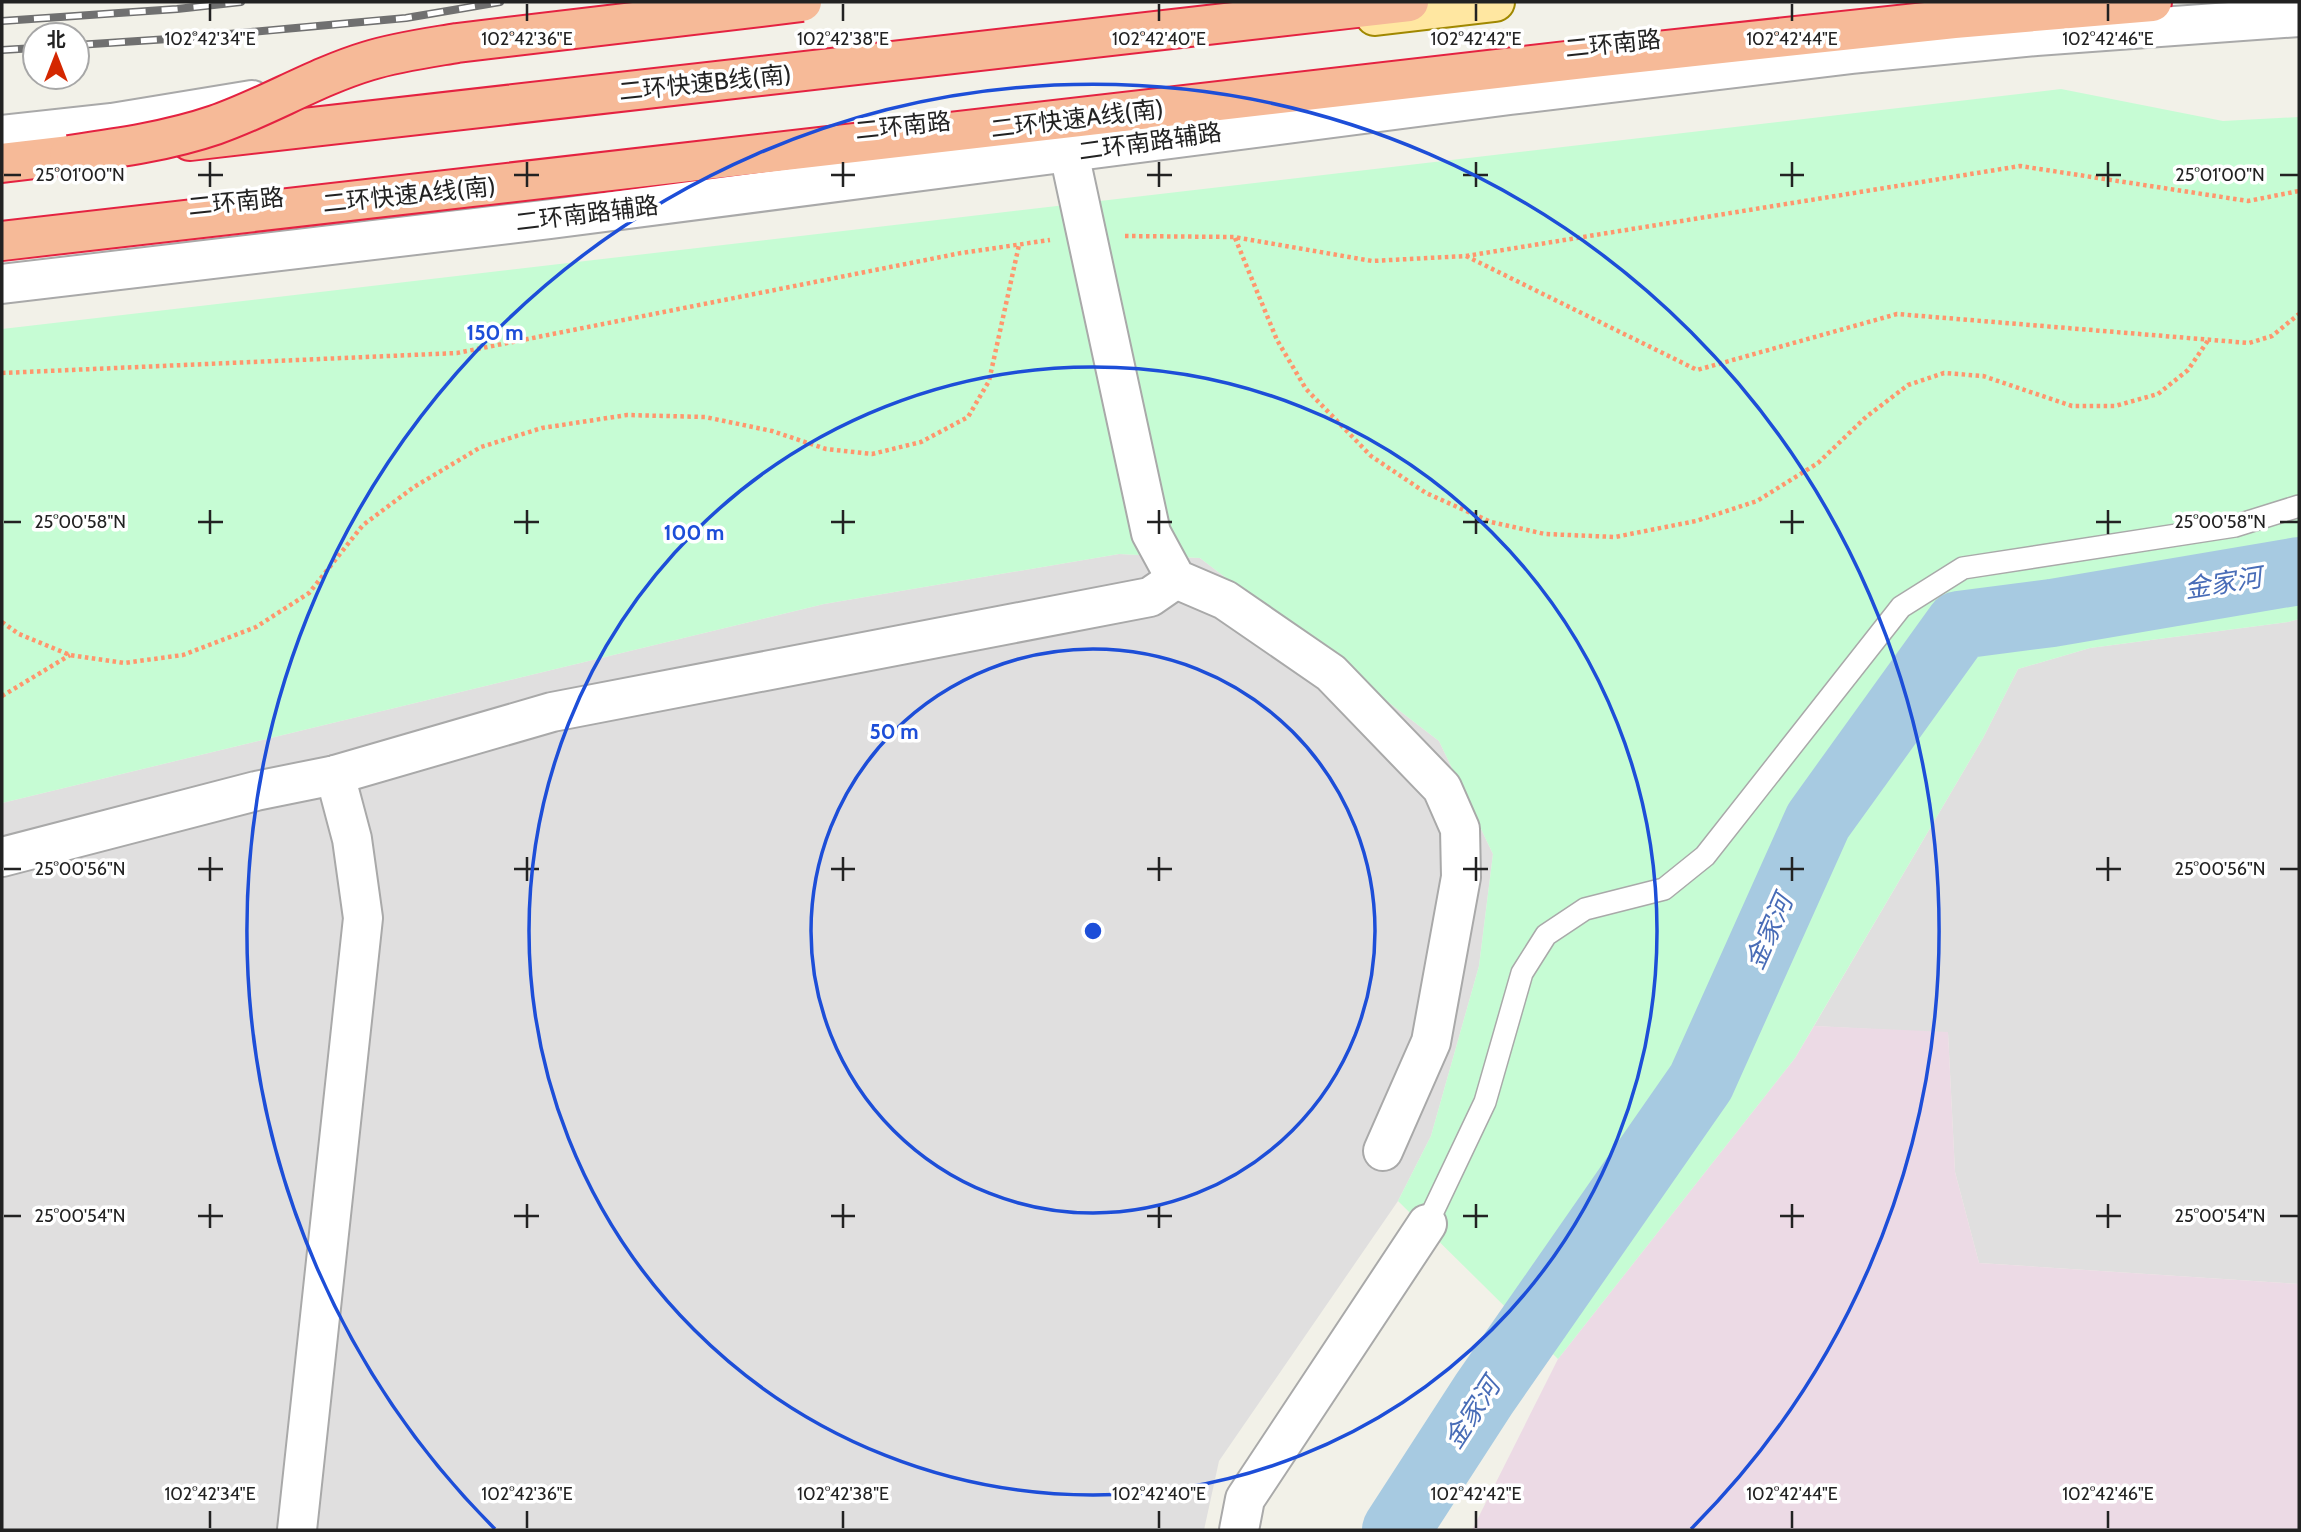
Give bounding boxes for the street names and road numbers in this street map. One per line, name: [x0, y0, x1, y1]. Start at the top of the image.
street label: 二环南路: [1564, 24, 1662, 63]
street label: 二环快速B线(南): [617, 59, 793, 106]
street label: 二环快速A线(南): [989, 94, 1165, 143]
street label: 二环南路: [854, 106, 952, 145]
street label: 二环南路辅路: [1077, 117, 1223, 166]
street label: 二环快速A线(南): [321, 171, 497, 218]
street label: 二环南路: [187, 182, 285, 221]
street label: 二环南路辅路: [514, 190, 660, 237]

